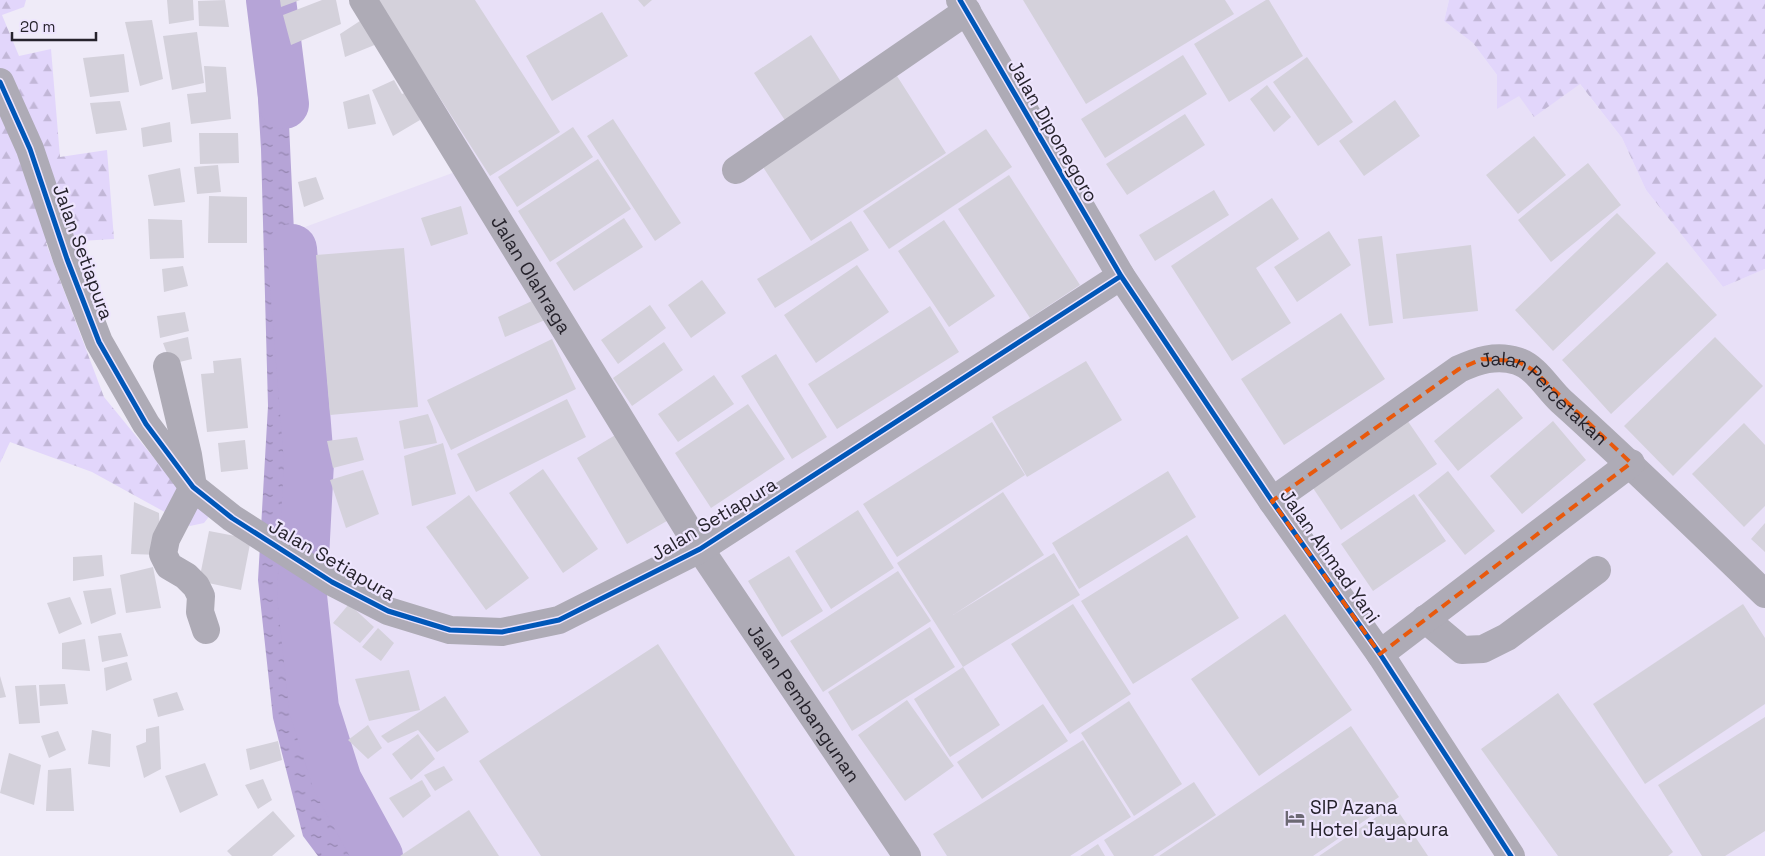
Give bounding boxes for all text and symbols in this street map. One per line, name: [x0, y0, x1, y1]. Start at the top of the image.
scale bar: [12, 10, 96, 42]
text: 20 m: [20, 17, 55, 36]
street label: Jalan Diponegoro: [1002, 55, 1104, 207]
street label: Jalan Setiapura: [47, 181, 119, 323]
street label: Jalan Olahraga: [486, 211, 577, 338]
street label: Jalan Percetakan: [1477, 345, 1614, 450]
street label: Jalan Setiapura: [647, 472, 781, 566]
street label: Jalan Ahmad Yani: [1274, 484, 1386, 628]
street label: Jalan Setiapura: [264, 514, 400, 606]
street label: Jalan Pembangunan: [742, 619, 866, 787]
place label: SIP Azana Hotel Jayapura: [1310, 795, 1449, 842]
hotel icon: SIP Azana Hotel Jayapura: [1284, 807, 1306, 829]

